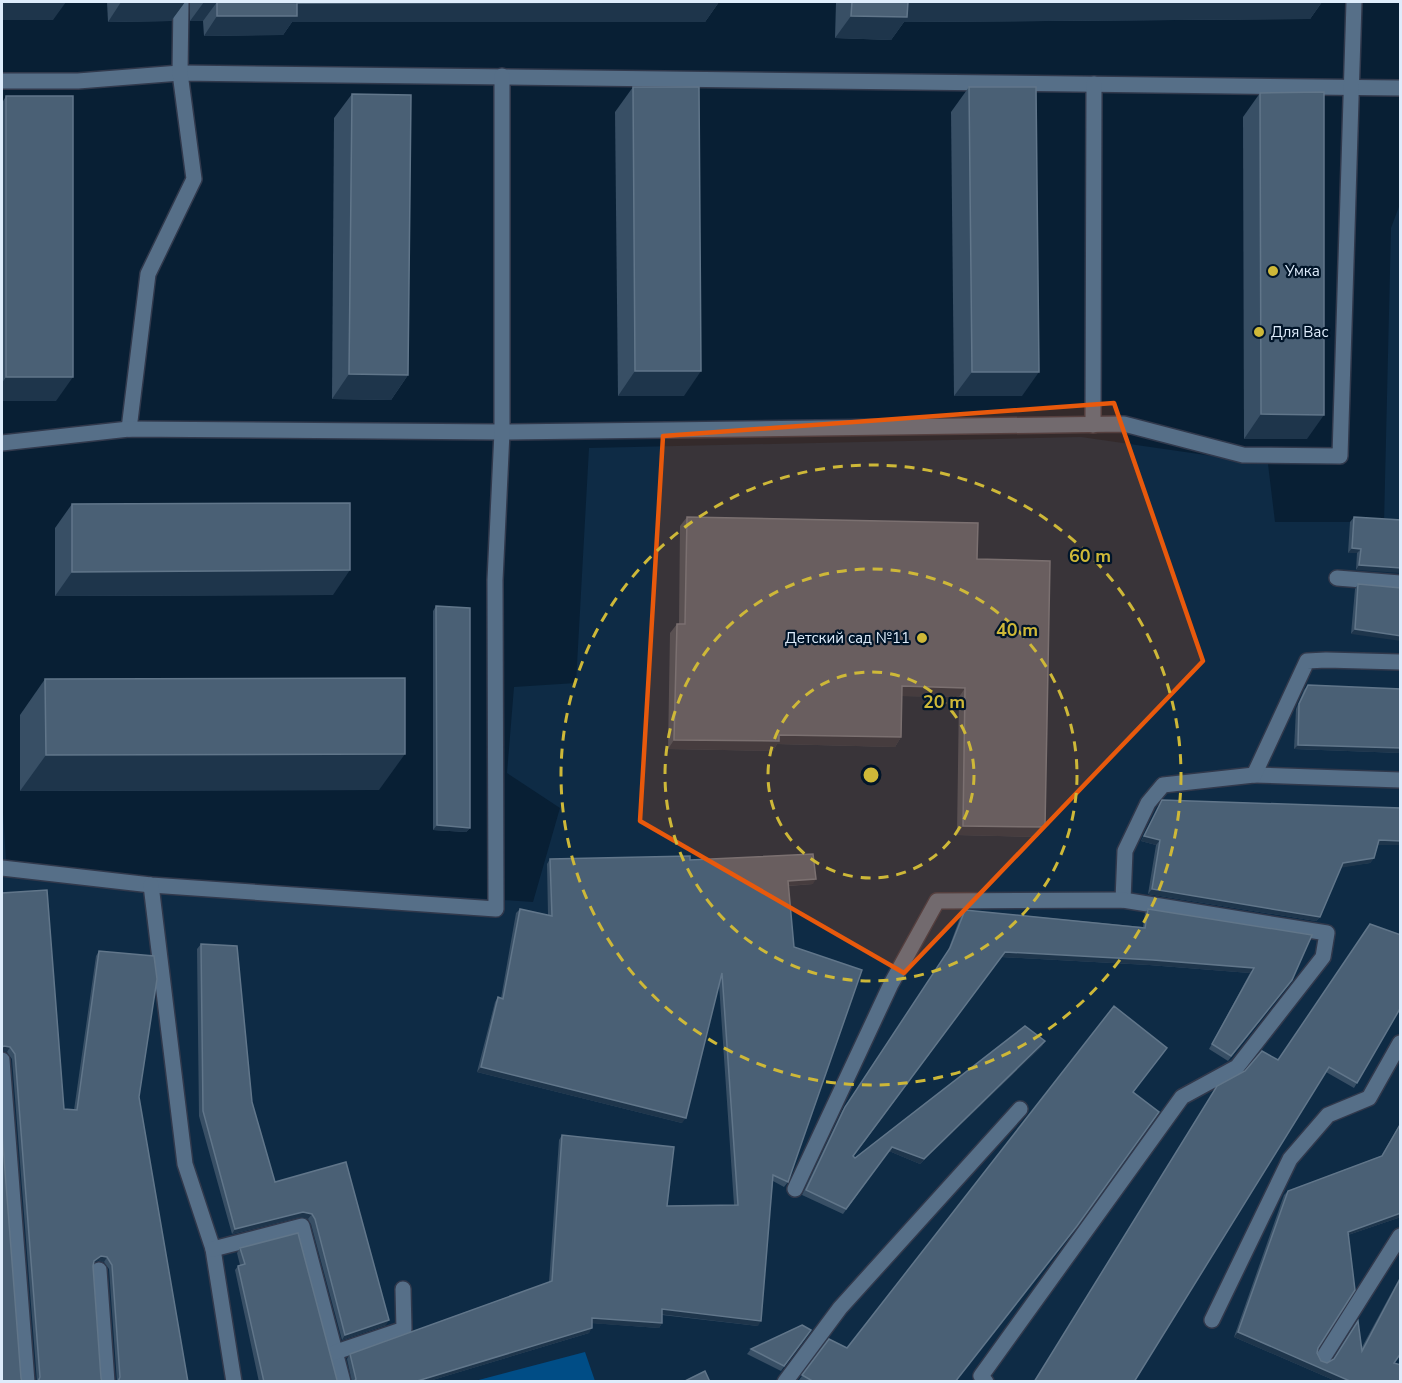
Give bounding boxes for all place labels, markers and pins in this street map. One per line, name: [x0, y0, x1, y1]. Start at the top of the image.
place label: Умка: [1284, 261, 1320, 281]
marker: Умка: [1266, 264, 1280, 278]
place label: Для Вас: [1271, 322, 1329, 342]
marker: Для Вас: [1252, 325, 1266, 339]
place label: Детский сад №11: [785, 628, 910, 648]
marker: Детский сад №11: [915, 631, 929, 645]
centre of rings: [861, 765, 881, 785]

